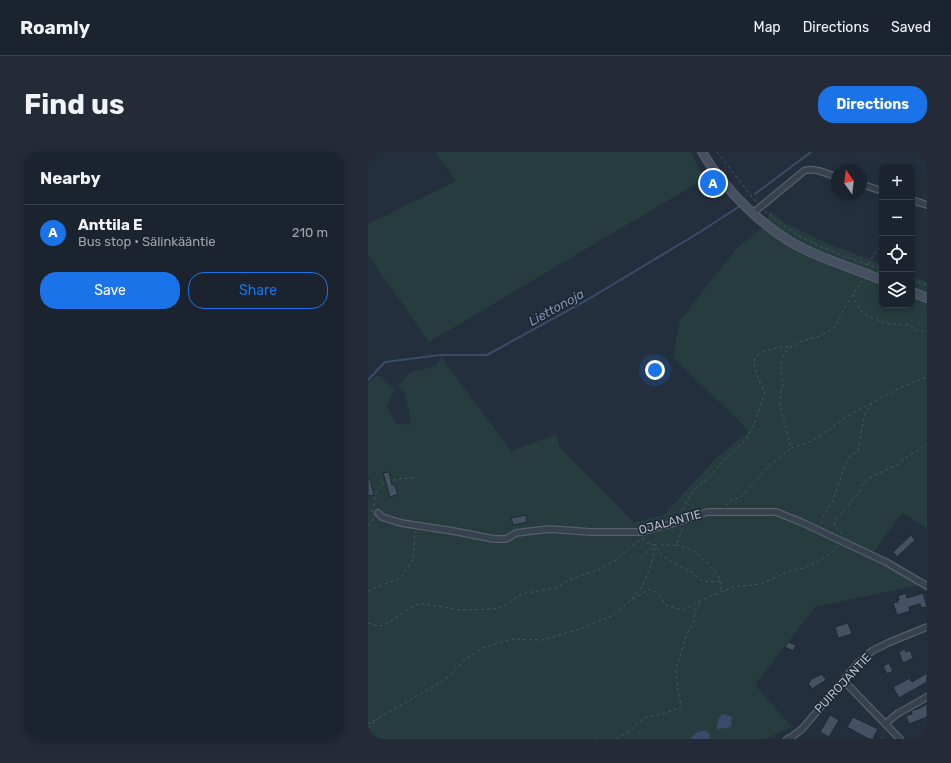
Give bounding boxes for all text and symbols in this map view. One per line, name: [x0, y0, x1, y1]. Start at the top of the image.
text: Roamly: [20, 16, 90, 39]
text: Map: [754, 19, 781, 36]
text: Directions: [803, 19, 869, 36]
text: Saved: [891, 19, 931, 36]
button: Directions: [818, 86, 927, 123]
text: Find us: [24, 88, 124, 121]
north arrow: [831, 164, 867, 200]
map controls: [879, 164, 915, 308]
button: +: [879, 164, 915, 200]
text: Nearby: [40, 168, 101, 188]
pin: A: [700, 168, 726, 198]
button: −: [879, 200, 915, 236]
text: Anttila E: [78, 216, 143, 234]
text: A: [48, 225, 58, 240]
text: 210 m: [292, 225, 328, 240]
text: Bus stop · Sälinkääntie: [78, 234, 216, 249]
button: locate: [879, 236, 915, 272]
button: Save: [40, 272, 180, 309]
button: Share: [188, 272, 328, 309]
button: layers: [879, 272, 915, 308]
water label: Liettonoja: [526, 286, 587, 329]
your location: [645, 360, 665, 380]
street label: OJALANTIE: [637, 507, 703, 537]
street label: PUIROJANTIE: [812, 650, 874, 716]

